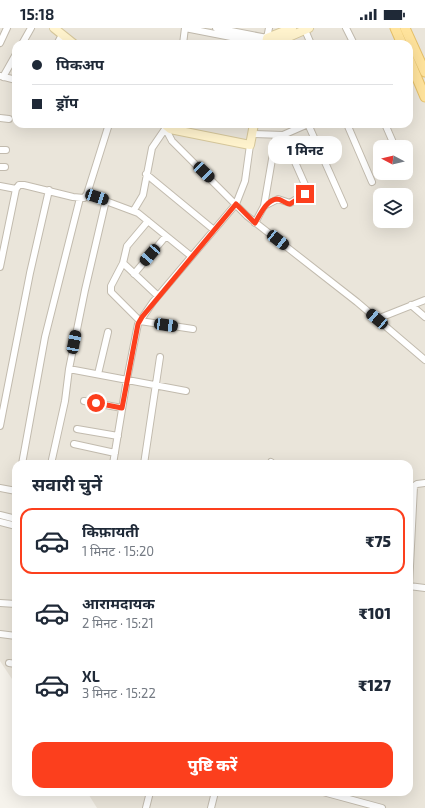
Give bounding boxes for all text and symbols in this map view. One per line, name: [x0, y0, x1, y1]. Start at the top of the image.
text: 15:18: [20, 5, 54, 23]
text: पिकअप: [56, 55, 104, 73]
text: ड्रॉप: [56, 93, 78, 111]
callout: 1 मिनट: [268, 136, 342, 164]
north arrow: [373, 140, 413, 180]
map controls: [373, 140, 413, 228]
text: 1 मिनट: [287, 142, 323, 158]
car: [191, 159, 217, 185]
route end: [296, 185, 314, 203]
car: [84, 188, 110, 206]
button: layers: [373, 188, 413, 228]
car: [265, 228, 291, 252]
car: [138, 242, 162, 268]
car: [364, 307, 390, 331]
car: [153, 317, 179, 333]
car: [66, 329, 82, 355]
route start: [87, 394, 105, 412]
text: सवारी चुनें: [32, 473, 102, 495]
text: किफ़ायती: [82, 522, 139, 540]
icon: car: [34, 523, 70, 559]
text: ₹75: [365, 532, 391, 550]
text: 1 मिनट · 15:20: [82, 543, 154, 559]
text: आरामदायक: [82, 594, 155, 612]
icon: car: [34, 595, 70, 631]
text: ₹101: [359, 604, 391, 622]
text: 2 मिनट · 15:21: [82, 615, 154, 631]
icon: car: [34, 667, 70, 703]
text: XL: [82, 667, 100, 685]
text: ₹127: [358, 676, 391, 694]
text: 3 मिनट · 15:22: [82, 685, 156, 701]
button: पुष्टि करें: [32, 742, 393, 788]

